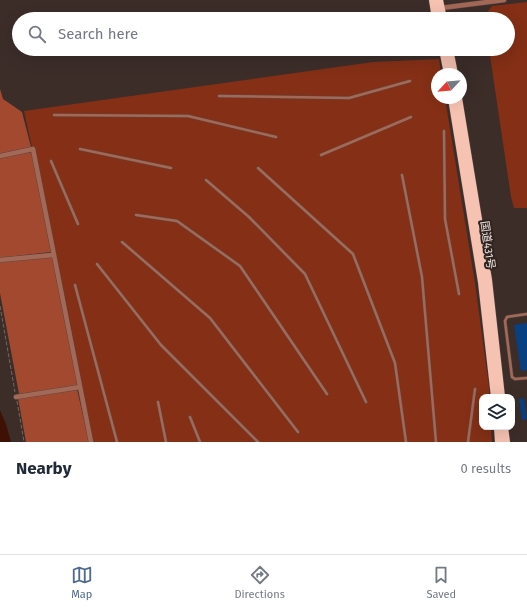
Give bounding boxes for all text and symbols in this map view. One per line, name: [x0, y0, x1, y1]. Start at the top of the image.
search box: [12, 12, 515, 56]
icon: search: [26, 23, 48, 45]
text: Search here: [58, 25, 138, 43]
north arrow: [431, 68, 467, 104]
street label: 国道431号: [478, 220, 497, 270]
map controls: [479, 394, 515, 430]
button: layers: [479, 394, 515, 430]
text: Nearby: [16, 458, 71, 479]
text: 0 results: [460, 461, 511, 476]
tab: Map: [71, 564, 93, 601]
tab: Directions: [234, 564, 285, 601]
tab: Saved: [426, 564, 456, 601]

